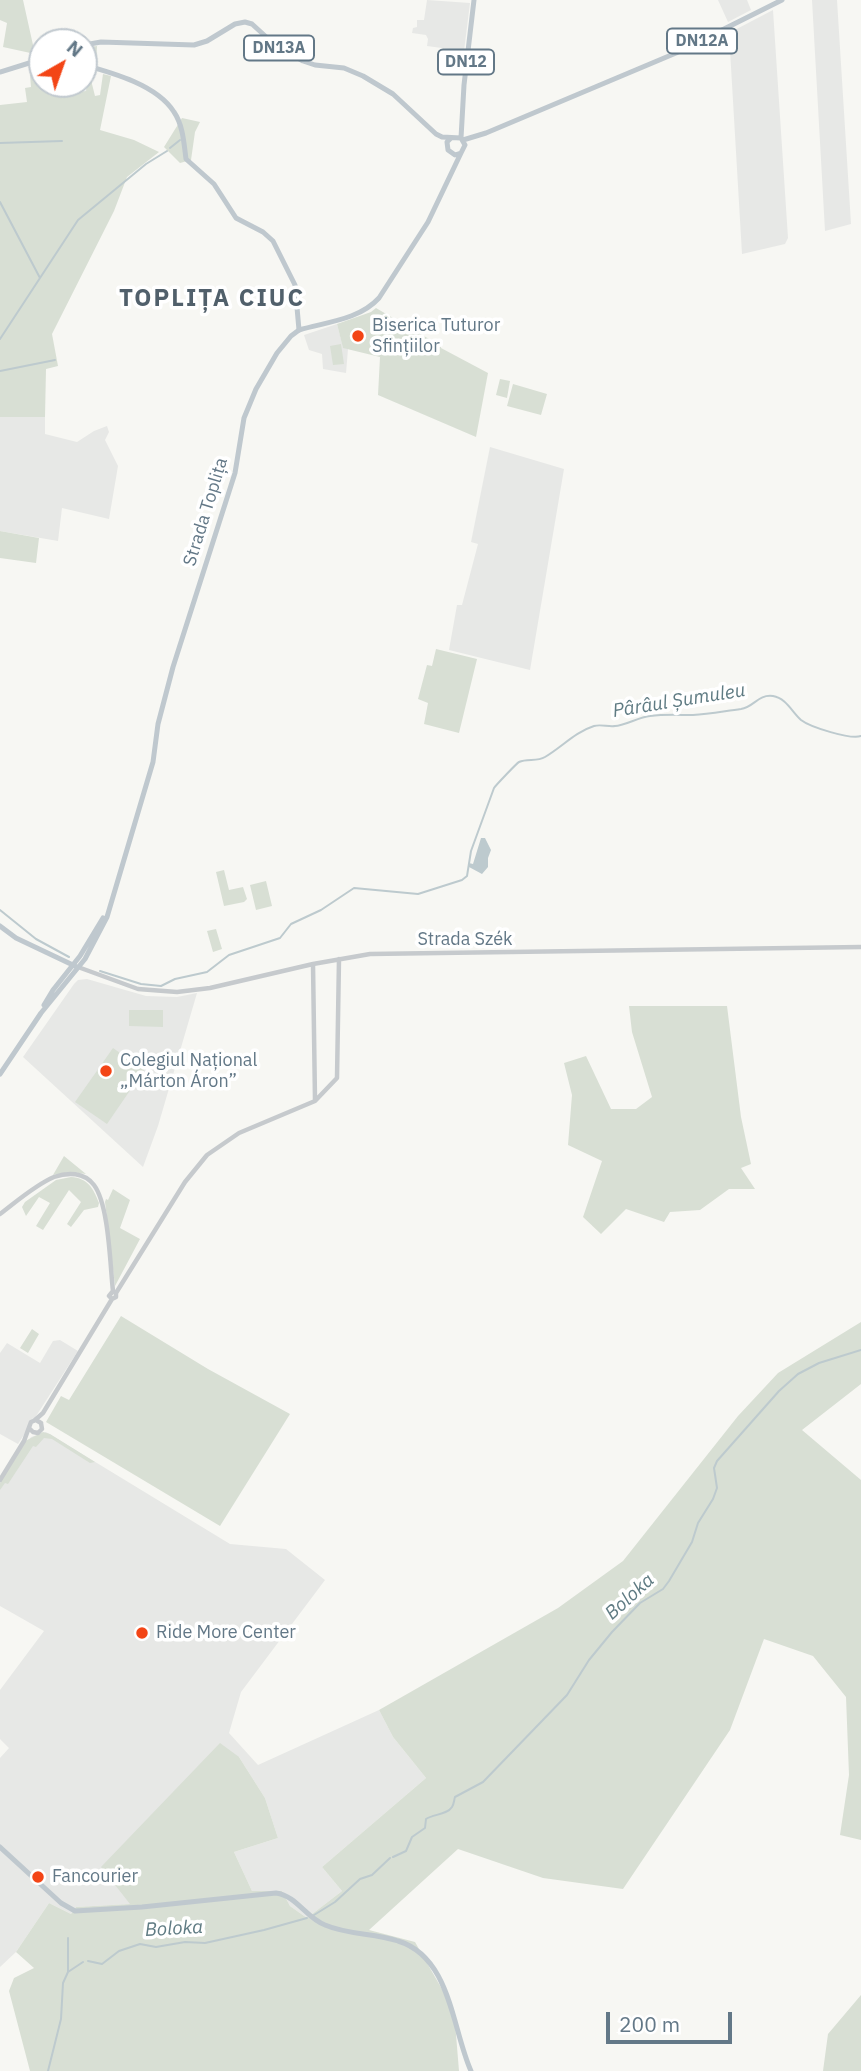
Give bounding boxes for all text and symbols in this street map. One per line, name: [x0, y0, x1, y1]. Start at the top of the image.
north arrow: [28, 28, 98, 98]
road number: DN12A: [667, 28, 737, 54]
text: N: [62, 35, 88, 62]
road number: DN13A: [244, 36, 314, 60]
road number: DN12: [438, 50, 494, 74]
district label: TOPLIȚA CIUC: [120, 285, 304, 313]
place label: Biserica Tuturor Sfințiilor: [372, 315, 500, 358]
marker: Biserica Tuturor Sfințiilor: [350, 328, 366, 344]
street label: Strada Toplița: [179, 455, 233, 569]
water label: Pârâul Șumuleu: [611, 679, 747, 723]
street label: Strada Szék: [417, 929, 513, 951]
place label: Colegiul Național „Márton Áron”: [120, 1050, 257, 1092]
marker: Colegiul Național „Márton Áron”: [98, 1063, 114, 1079]
water label: Boloka: [601, 1569, 659, 1625]
place label: Ride More Center: [156, 1622, 296, 1644]
marker: Ride More Center: [134, 1625, 150, 1641]
place label: Fancourier: [52, 1866, 138, 1888]
marker: Fancourier: [30, 1869, 46, 1885]
water label: Boloka: [144, 1916, 204, 1942]
scale bar: [609, 1997, 735, 2041]
text: 200 m: [619, 2010, 680, 2038]

